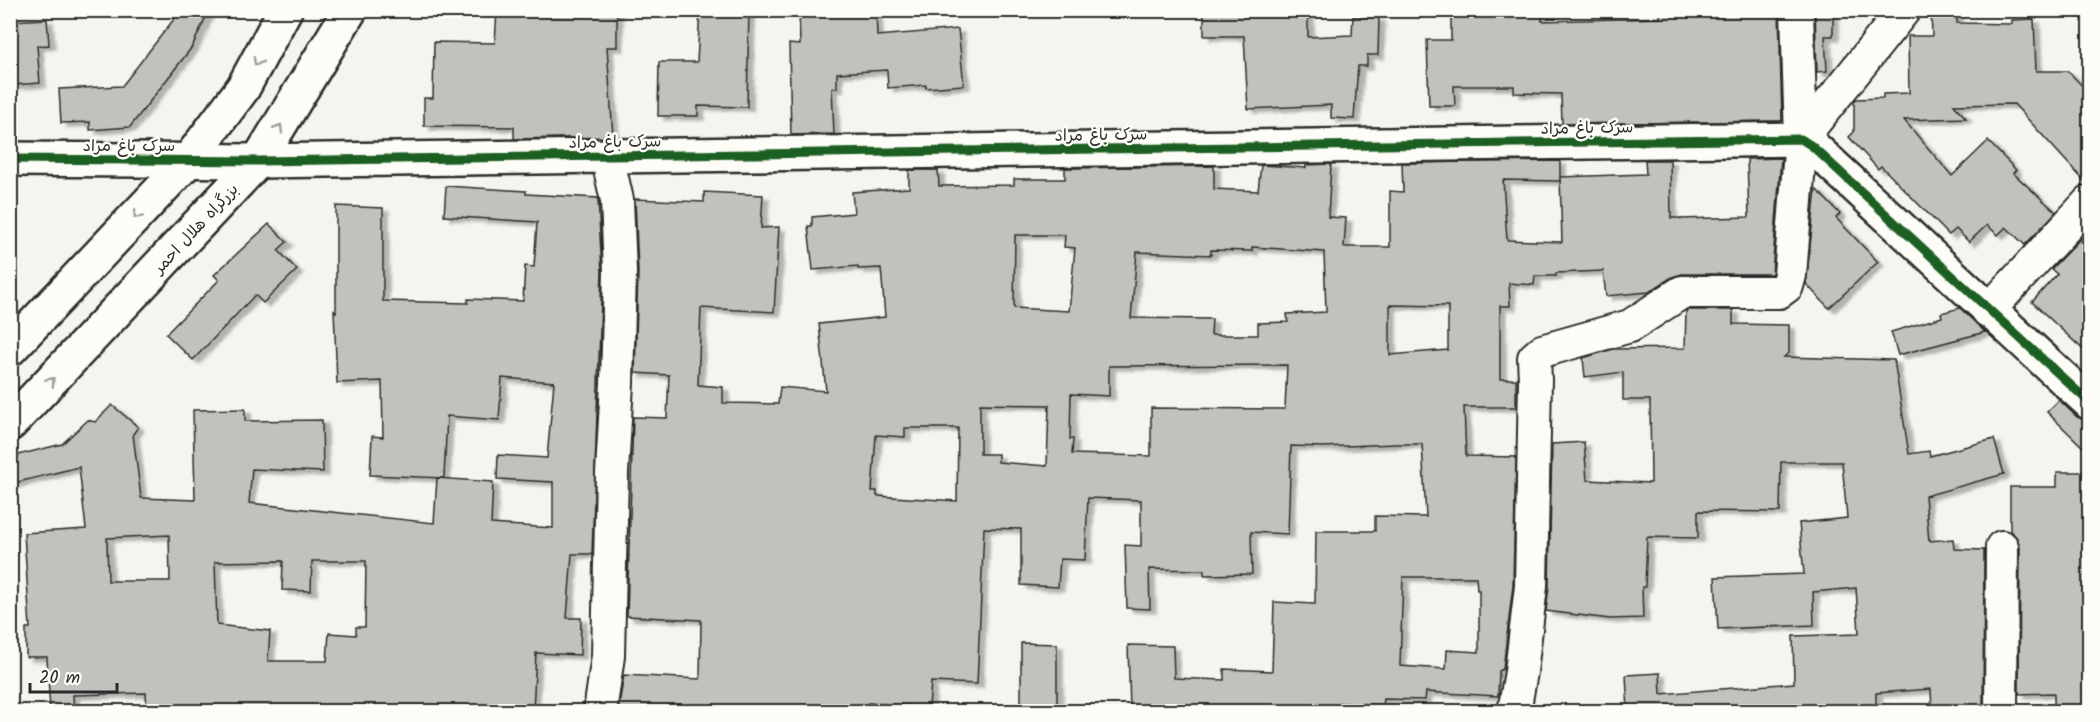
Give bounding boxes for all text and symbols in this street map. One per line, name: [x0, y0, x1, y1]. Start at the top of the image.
one-way arrow: [253, 56, 264, 66]
street label: سرک باغ مراد: [1541, 115, 1633, 142]
street label: سرک باغ مراد: [1055, 122, 1147, 149]
one-way arrow: [271, 124, 283, 134]
street label: سرک باغ مراد: [569, 129, 661, 156]
street label: سرک باغ مراد: [83, 134, 175, 159]
street label: بزرگراه هلال احمر: [146, 178, 245, 281]
one-way arrow: [133, 208, 144, 219]
one-way arrow: [43, 378, 54, 389]
scale bar: [30, 656, 117, 694]
text: 20 m: [39, 664, 80, 693]

